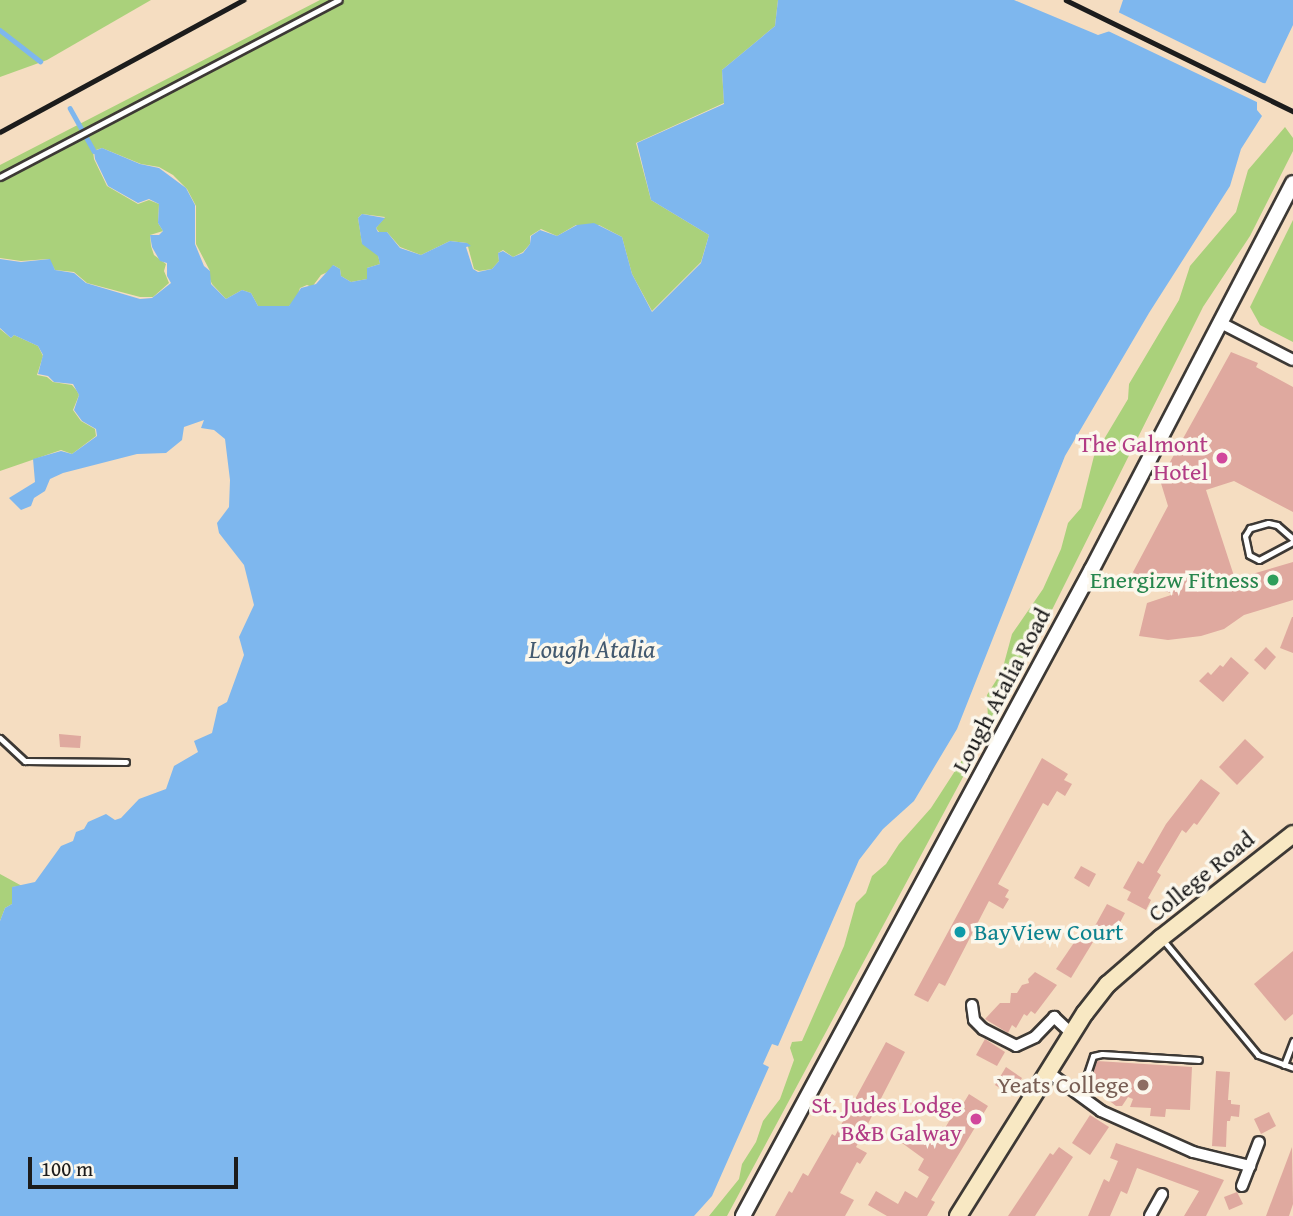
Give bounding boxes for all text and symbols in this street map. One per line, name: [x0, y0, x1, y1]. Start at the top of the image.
place label: The Galmont Hotel: [1078, 430, 1208, 486]
marker: The Galmont Hotel: [1214, 450, 1230, 466]
place label: Energizw Fitness: [1090, 566, 1259, 594]
marker: Energizw Fitness: [1265, 572, 1281, 588]
street label: Lough Atalia Road: [945, 603, 1057, 777]
water label: Lough Atalia: [529, 633, 655, 665]
street label: College Road: [1142, 824, 1260, 928]
place label: BayView Court: [974, 918, 1124, 946]
marker: BayView Court: [952, 924, 968, 940]
place label: Yeats College: [997, 1071, 1129, 1099]
marker: Yeats College: [1135, 1077, 1151, 1093]
place label: St. Judes Lodge B&B Galway: [811, 1091, 962, 1147]
marker: St. Judes Lodge B&B Galway: [968, 1111, 984, 1127]
scale bar: [32, 1142, 242, 1186]
text: 100 m: [41, 1153, 93, 1184]

